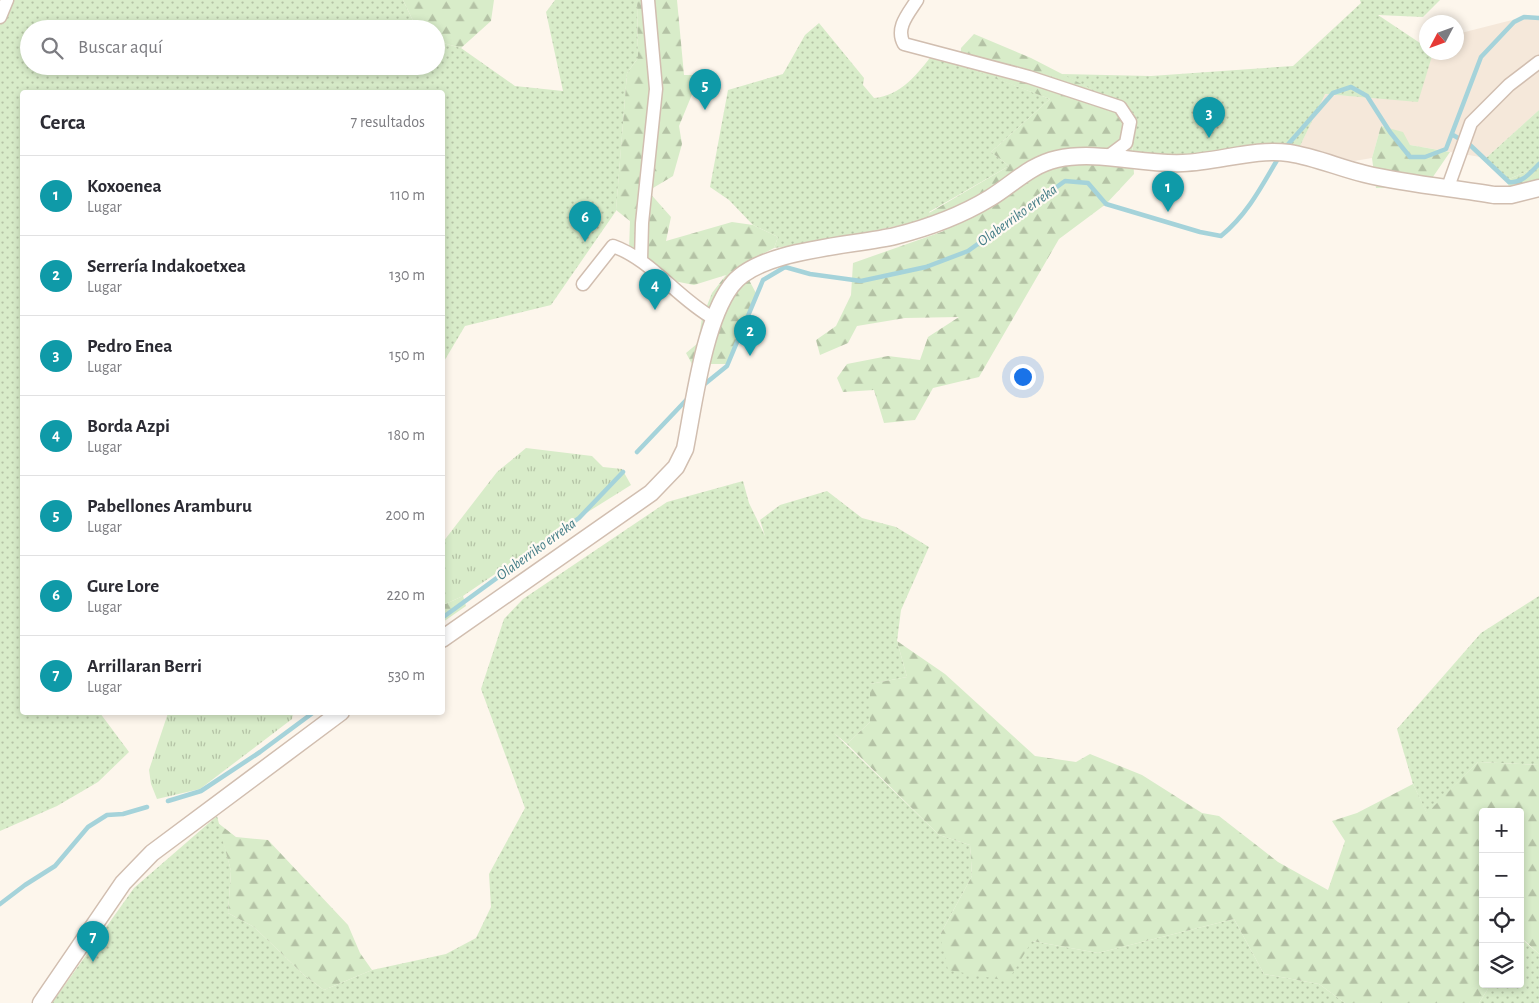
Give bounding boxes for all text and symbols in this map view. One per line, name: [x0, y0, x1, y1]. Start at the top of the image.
north arrow: [1419, 15, 1464, 60]
search box: [20, 20, 445, 75]
icon: search: [38, 34, 66, 62]
text: Buscar aquí: [78, 38, 163, 57]
pin: 5: [689, 69, 721, 110]
pin: 3: [1193, 97, 1225, 138]
text: Cerca: [40, 112, 86, 133]
text: 7 resultados: [351, 114, 425, 130]
pin: 1: [1152, 171, 1184, 212]
text: Koxoenea: [87, 177, 162, 196]
water label: Olaberriko erreka: [975, 182, 1060, 249]
text: 1: [53, 187, 59, 203]
text: 110 m: [390, 187, 425, 203]
text: Lugar: [87, 199, 122, 215]
pin: 6: [569, 201, 601, 242]
text: Serrería Indakoetxea: [87, 257, 246, 276]
text: 2: [52, 267, 60, 283]
text: 130 m: [389, 267, 425, 283]
pin: 4: [639, 269, 671, 310]
text: Lugar: [87, 279, 122, 295]
pin: 2: [734, 315, 766, 356]
text: Pedro Enea: [87, 337, 172, 356]
text: 3: [53, 347, 59, 363]
text: 150 m: [389, 347, 425, 363]
text: Lugar: [87, 359, 122, 375]
your location: [1010, 364, 1036, 390]
text: Borda Azpi: [87, 417, 170, 436]
text: 4: [52, 427, 60, 443]
text: 180 m: [388, 427, 425, 443]
text: Lugar: [87, 439, 122, 455]
text: Pabellones Aramburu: [87, 497, 252, 516]
text: 5: [53, 507, 59, 523]
text: 200 m: [385, 507, 425, 523]
water label: Olaberriko erreka: [494, 516, 579, 583]
text: Lugar: [87, 519, 122, 535]
text: Gure Lore: [87, 577, 159, 596]
text: 6: [52, 587, 60, 603]
text: 220 m: [387, 587, 425, 603]
text: Lugar: [87, 599, 122, 615]
text: Arrillaran Berri: [87, 657, 202, 676]
text: 7: [53, 667, 59, 683]
text: 530 m: [388, 667, 425, 683]
text: Lugar: [87, 679, 122, 695]
map controls: [1479, 808, 1524, 988]
button: +: [1479, 808, 1524, 853]
button: −: [1479, 853, 1524, 898]
button: locate: [1479, 898, 1524, 943]
pin: 7: [77, 921, 109, 962]
button: layers: [1479, 943, 1524, 988]

